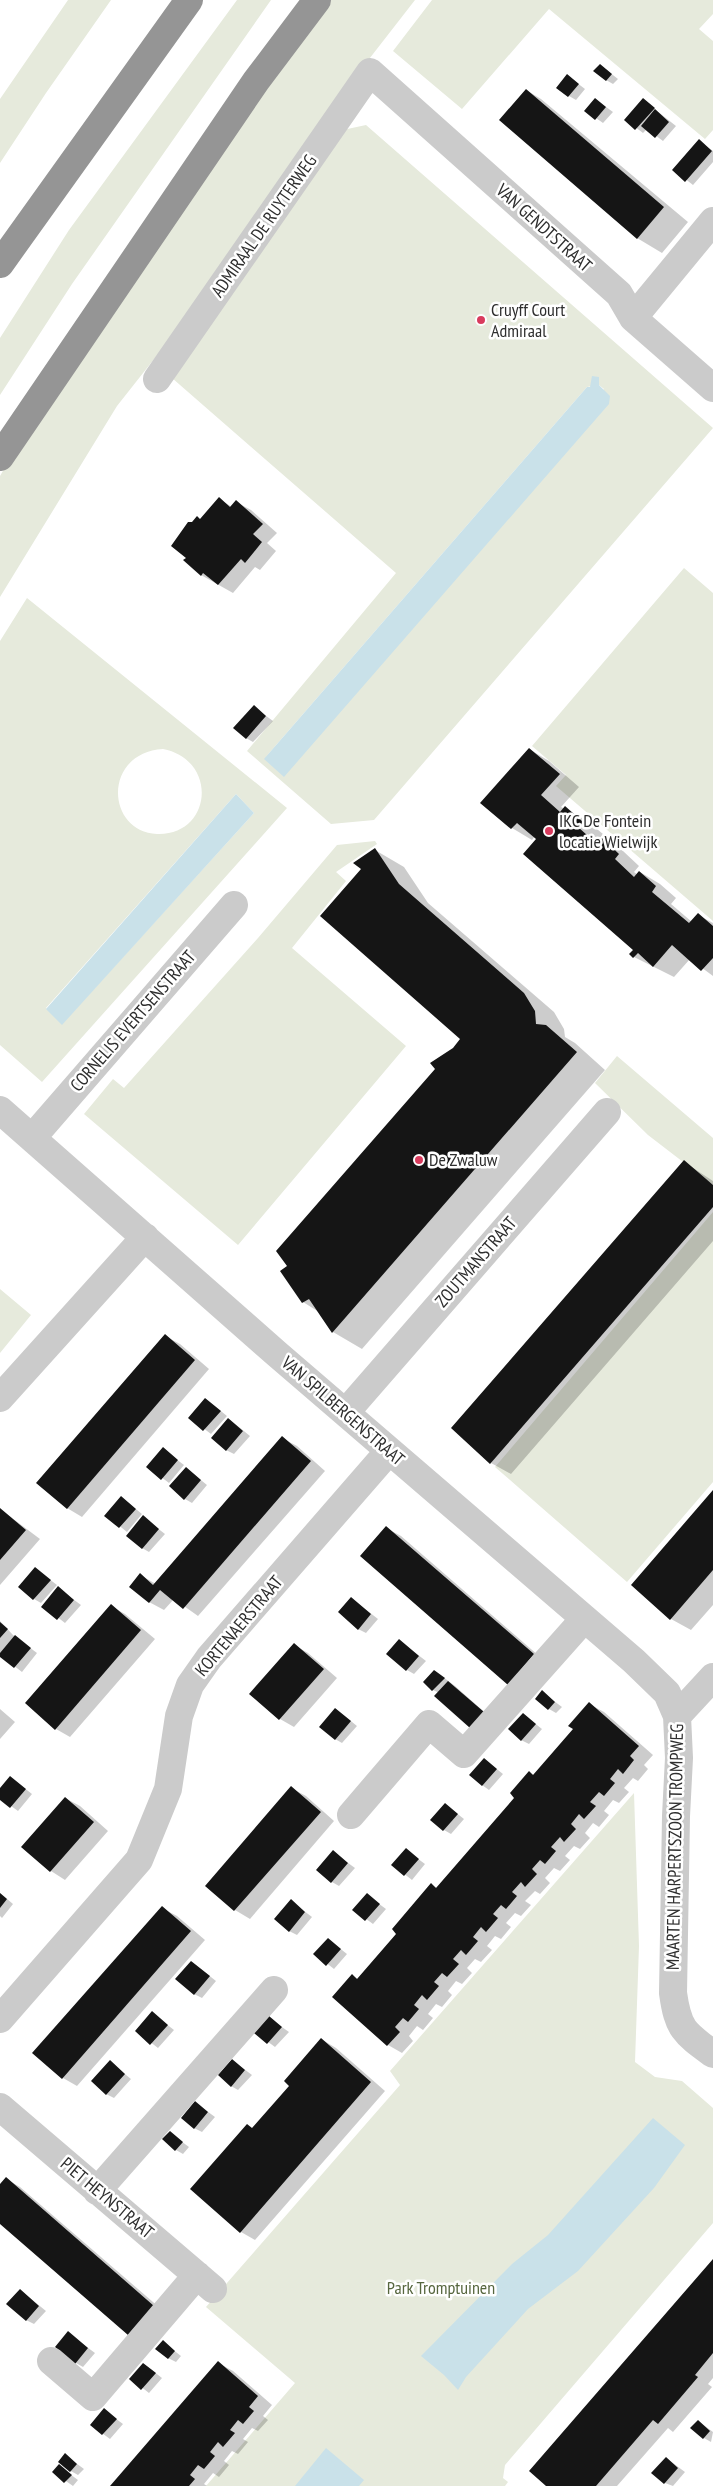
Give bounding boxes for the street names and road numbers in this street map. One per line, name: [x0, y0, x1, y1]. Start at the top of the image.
street label: ADMIRAAL DE RUYTERWEG: [206, 150, 322, 301]
street label: VAN GENDTSTRAAT: [491, 178, 597, 277]
street label: CORNELIS EVERTSENSTRAAT: [65, 945, 200, 1096]
street label: ZOUTMANSTRAAT: [430, 1212, 521, 1312]
street label: VAN SPILBERGENSTRAAT: [276, 1350, 410, 1470]
street label: KORTENAERSTRAAT: [190, 1571, 287, 1681]
street label: MAARTEN HARPERTSZOON TROMPWEG: [661, 1723, 688, 1970]
street label: PIET HEYNSTRAAT: [56, 2152, 159, 2243]

